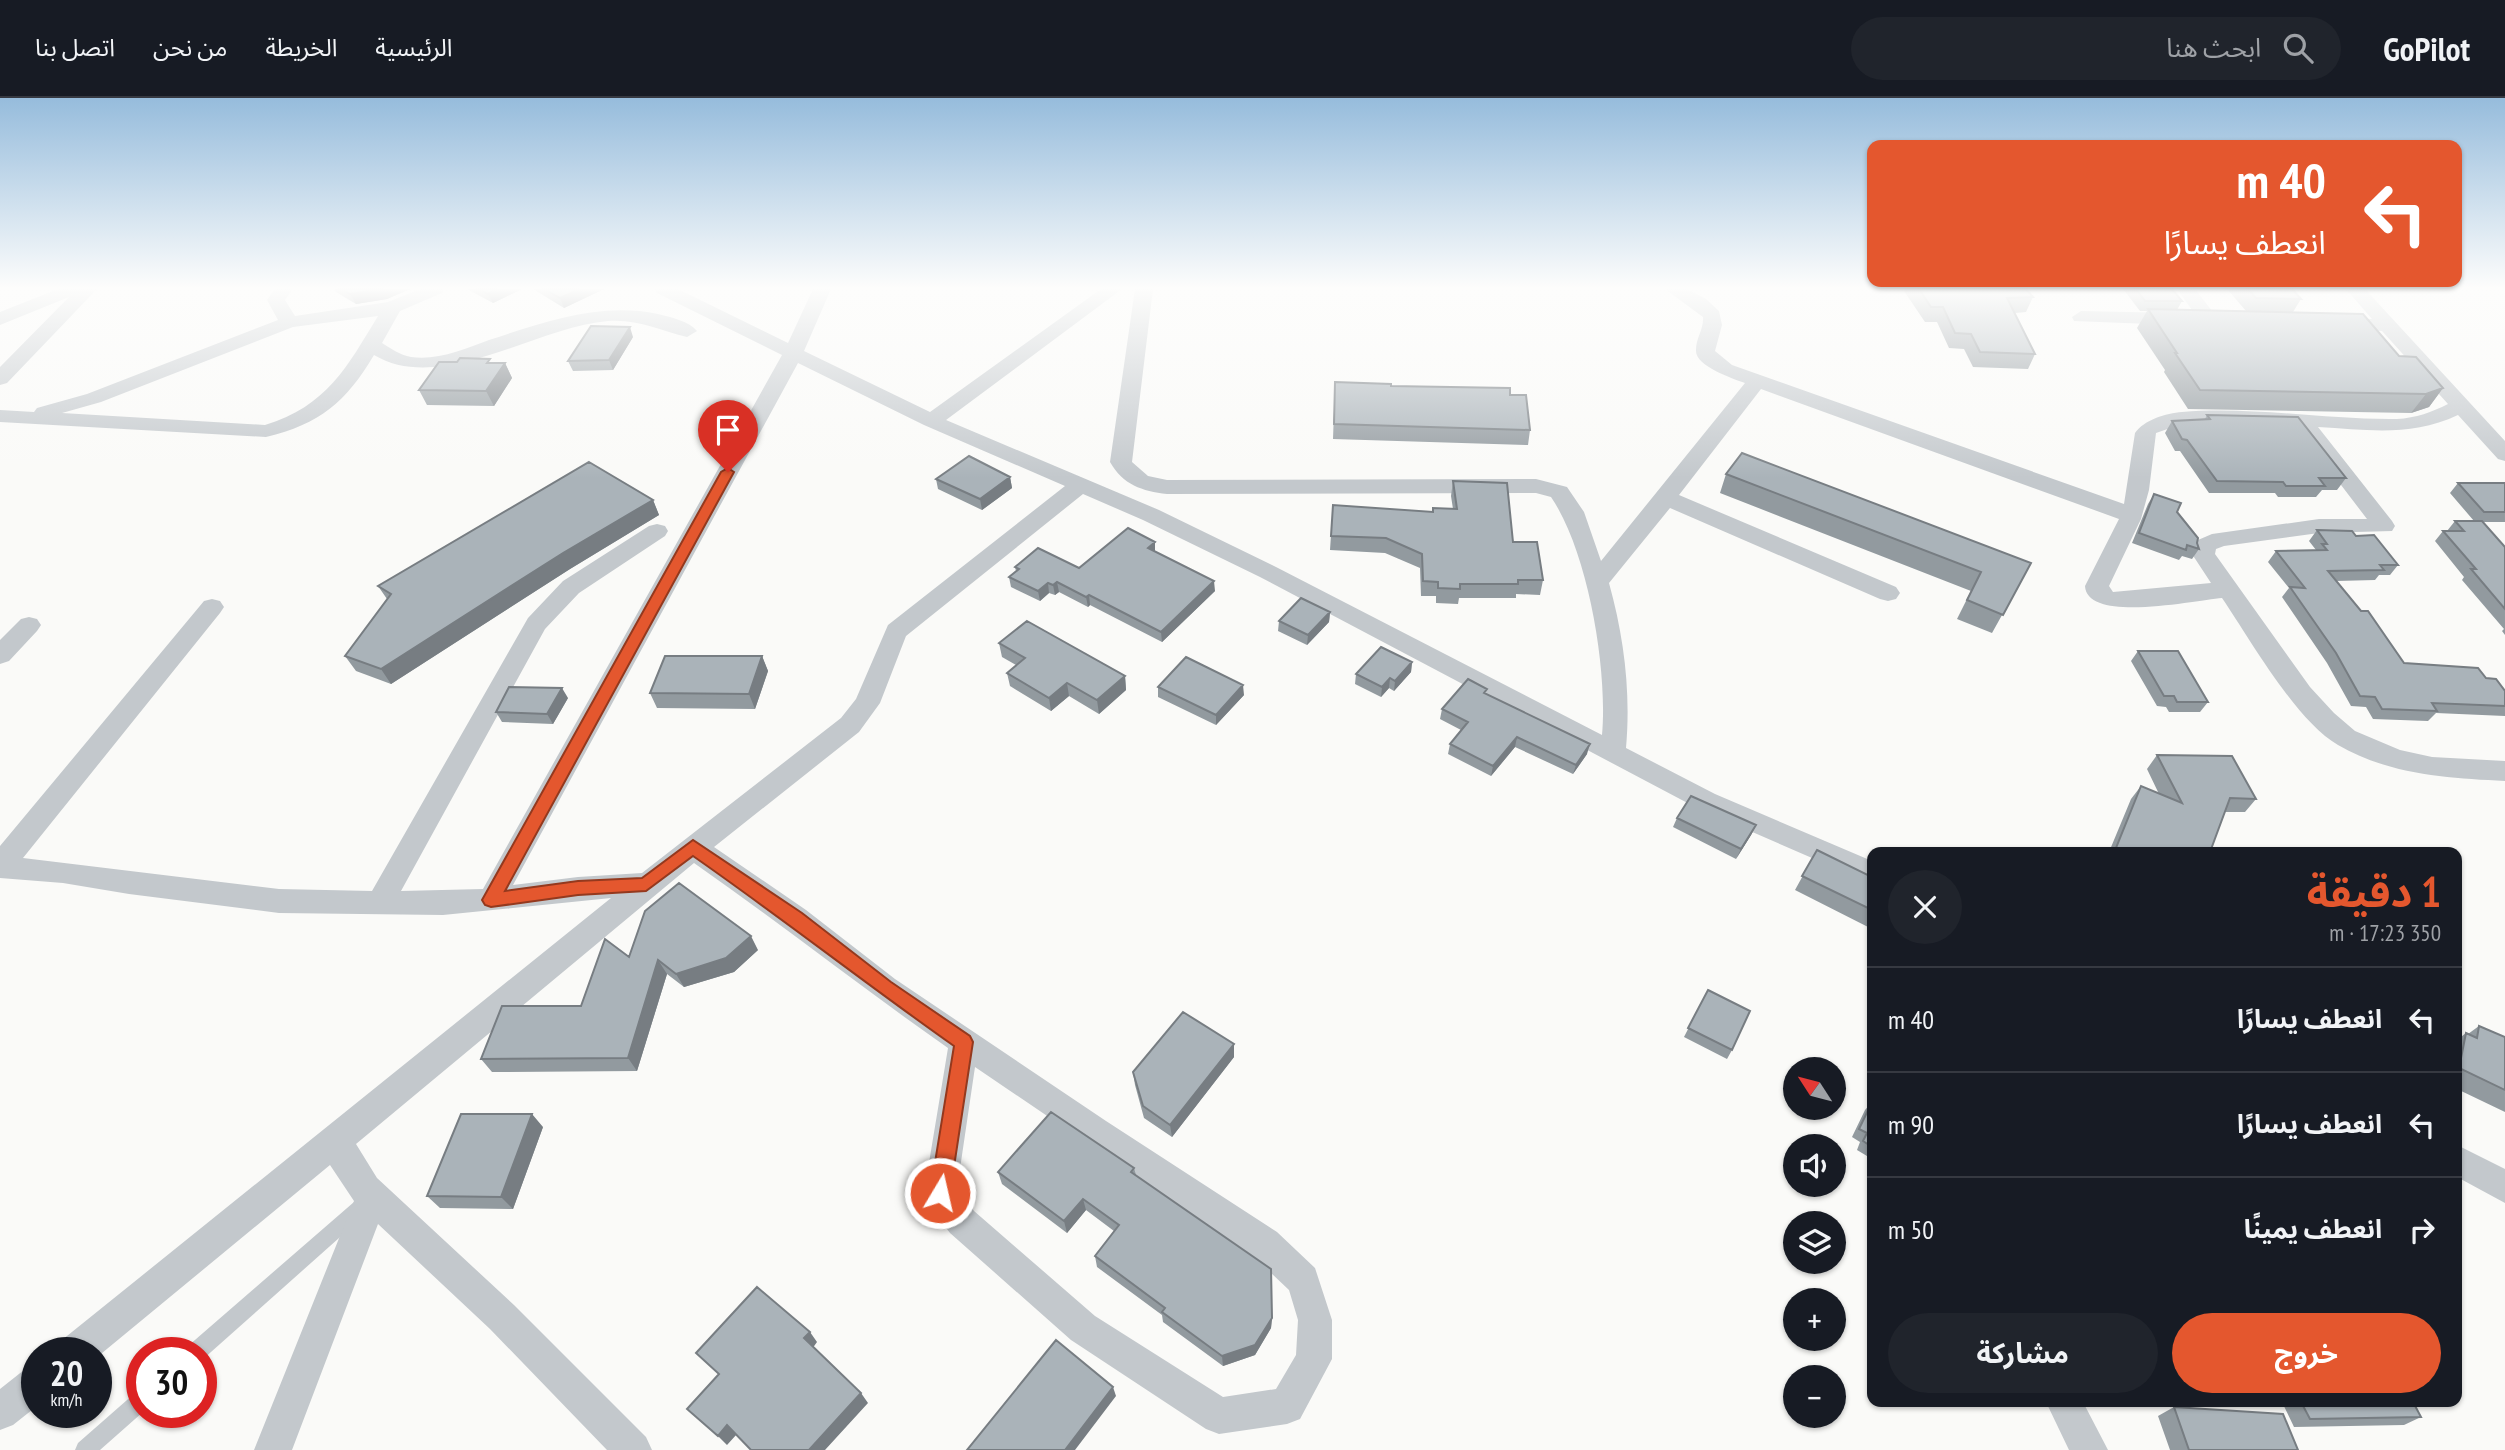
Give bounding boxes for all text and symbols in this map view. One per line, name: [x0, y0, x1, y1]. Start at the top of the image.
search box: [1851, 17, 2341, 80]
text: GoPilot: [2383, 27, 2470, 70]
icon: search: [2279, 29, 2317, 67]
text: ابحث هنا: [2166, 31, 2261, 64]
text: اتصل بنا: [35, 32, 115, 63]
text: من نحن: [153, 32, 227, 63]
text: الخريطة: [265, 32, 337, 63]
text: الرئيسية: [375, 32, 453, 63]
text: 40 m: [2237, 148, 2326, 212]
icon: left: [2350, 168, 2441, 259]
text: انعطف يسارًا: [2164, 221, 2326, 263]
pin: [698, 400, 758, 472]
icon: arrive: [709, 411, 747, 449]
text: 1 دقيقة: [2307, 864, 2441, 919]
button: close: [1888, 870, 1962, 944]
text: 350 m · 17:23: [2329, 918, 2441, 947]
icon: left: [2403, 1001, 2441, 1039]
text: انعطف يسارًا: [2237, 1002, 2382, 1035]
text: 40 m: [1888, 1003, 1934, 1036]
north arrow: [1783, 1057, 1846, 1120]
map controls: [1783, 1057, 1846, 1428]
icon: left: [2403, 1106, 2441, 1144]
text: انعطف يسارًا: [2237, 1107, 2382, 1140]
text: 90 m: [1888, 1108, 1934, 1141]
button: sound: [1783, 1134, 1846, 1197]
position arrow: [903, 1156, 977, 1230]
button: layers: [1783, 1211, 1846, 1274]
icon: right: [2403, 1211, 2441, 1249]
text: انعطف يمينًا: [2244, 1212, 2382, 1245]
text: 50 m: [1888, 1213, 1934, 1246]
button: +: [1783, 1288, 1846, 1351]
button: مشاركة: [1888, 1313, 2158, 1393]
button: خروج: [2172, 1313, 2441, 1393]
speed limit sign: 30: [126, 1337, 217, 1428]
text: 20: [50, 1350, 83, 1396]
button: −: [1783, 1365, 1846, 1428]
text: km/h: [51, 1388, 82, 1411]

